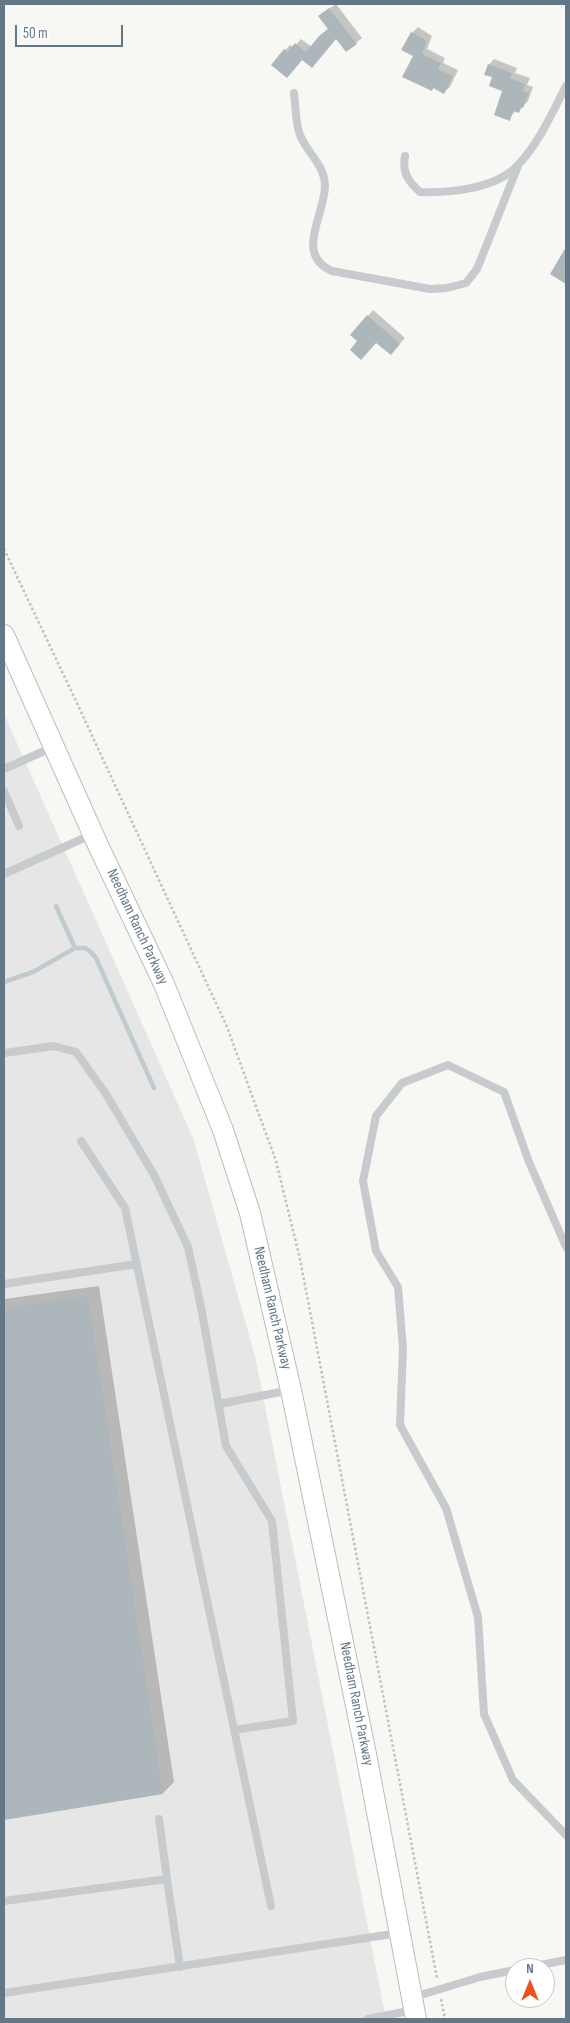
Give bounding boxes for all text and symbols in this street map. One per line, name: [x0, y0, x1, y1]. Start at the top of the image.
scale bar: [18, 15, 125, 47]
text: 50 m: [23, 24, 48, 43]
street label: Needham Ranch Parkway: [102, 866, 172, 988]
street label: Needham Ranch Parkway: [249, 1245, 295, 1371]
street label: Needham Ranch Parkway: [335, 1641, 377, 1767]
north arrow: [505, 1958, 555, 2008]
text: N: [526, 1960, 534, 1977]

